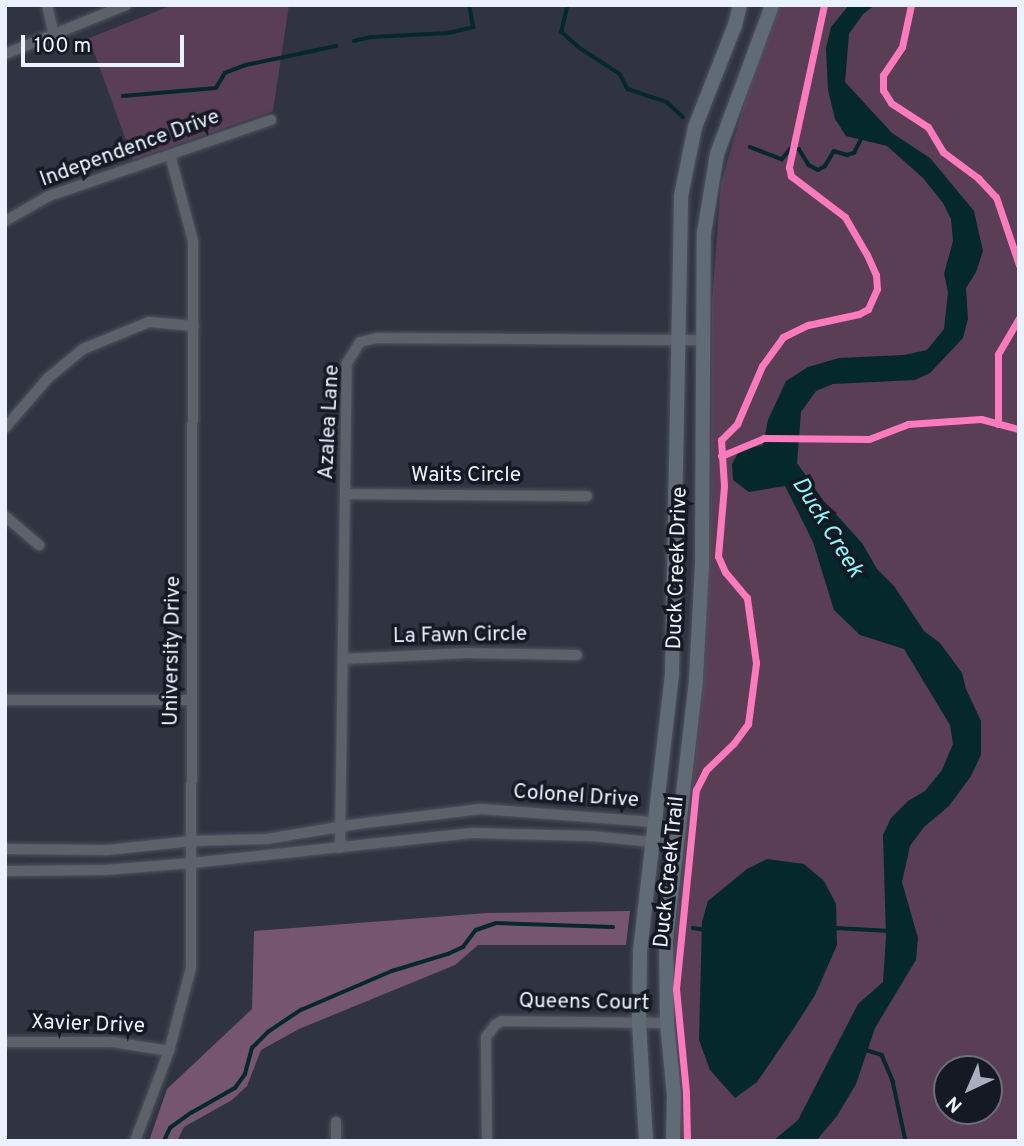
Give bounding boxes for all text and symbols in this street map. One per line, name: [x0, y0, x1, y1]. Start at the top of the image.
scale bar: [24, 21, 187, 65]
text: 100 m: [34, 33, 91, 60]
street label: Independence Drive: [37, 105, 223, 193]
street label: Azalea Lane: [314, 364, 346, 480]
street label: Waits Circle: [411, 463, 521, 489]
water label: Duck Creek: [784, 473, 868, 583]
street label: Duck Creek Drive: [663, 486, 693, 650]
street label: University Drive: [159, 576, 187, 726]
street label: La Fawn Circle: [393, 622, 527, 650]
street label: Colonel Drive: [512, 780, 640, 814]
street label: Duck Creek Trail: [649, 795, 691, 949]
street label: Queens Court: [518, 989, 650, 1017]
street label: Xavier Drive: [31, 1010, 145, 1040]
north arrow: [933, 1055, 1003, 1125]
text: N: [942, 1090, 968, 1117]

